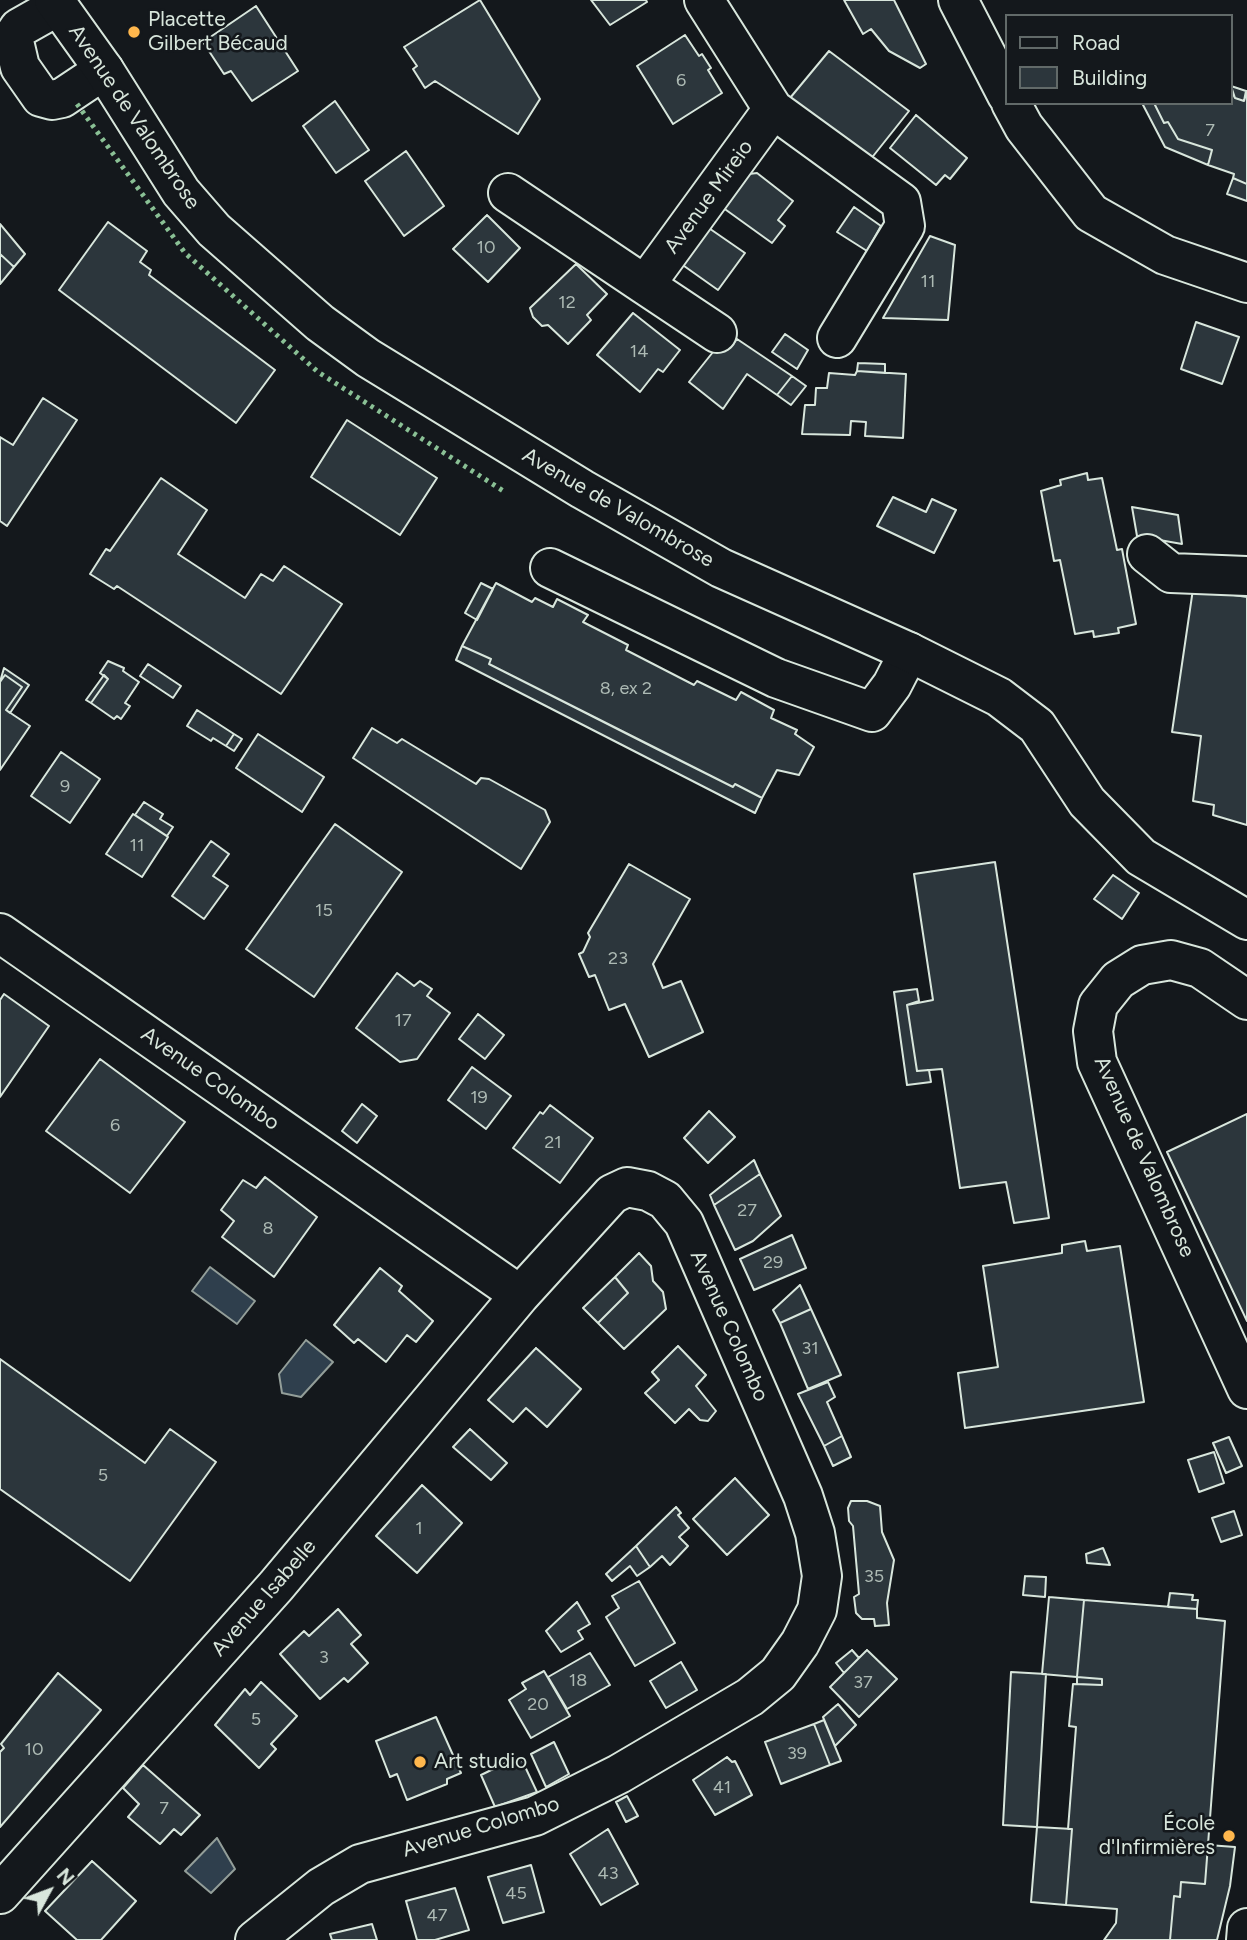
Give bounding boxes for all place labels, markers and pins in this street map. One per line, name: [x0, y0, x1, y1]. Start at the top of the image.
place label: Placette Gilbert Bécaud: [148, 7, 288, 57]
marker: Placette Gilbert Bécaud: [126, 24, 142, 40]
place label: Art studio: [434, 1749, 527, 1775]
marker: Art studio: [412, 1754, 428, 1770]
place label: École d'Infirmières: [1099, 1811, 1215, 1861]
marker: École d'Infirmières: [1221, 1828, 1237, 1844]

